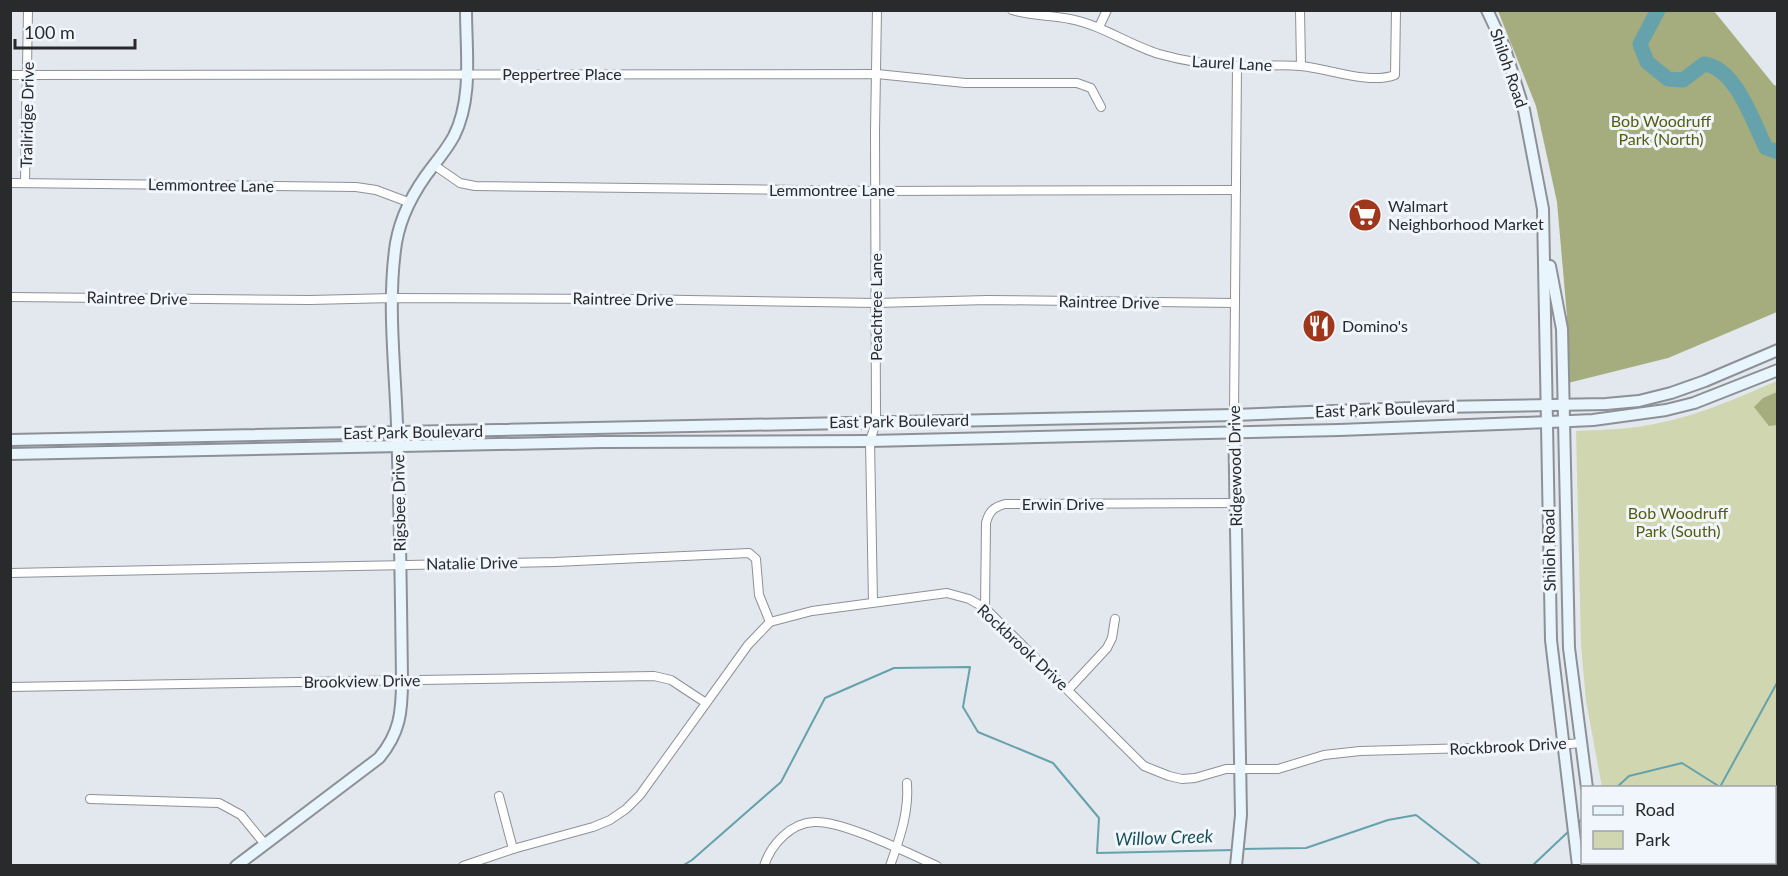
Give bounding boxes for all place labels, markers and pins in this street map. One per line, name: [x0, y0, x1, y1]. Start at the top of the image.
place label: Walmart Neighborhood Market: [1388, 196, 1544, 233]
supermarket icon: Walmart Neighborhood Market: [1347, 197, 1383, 233]
restaurant icon: Domino's: [1301, 308, 1337, 344]
place label: Domino's: [1342, 316, 1408, 335]

